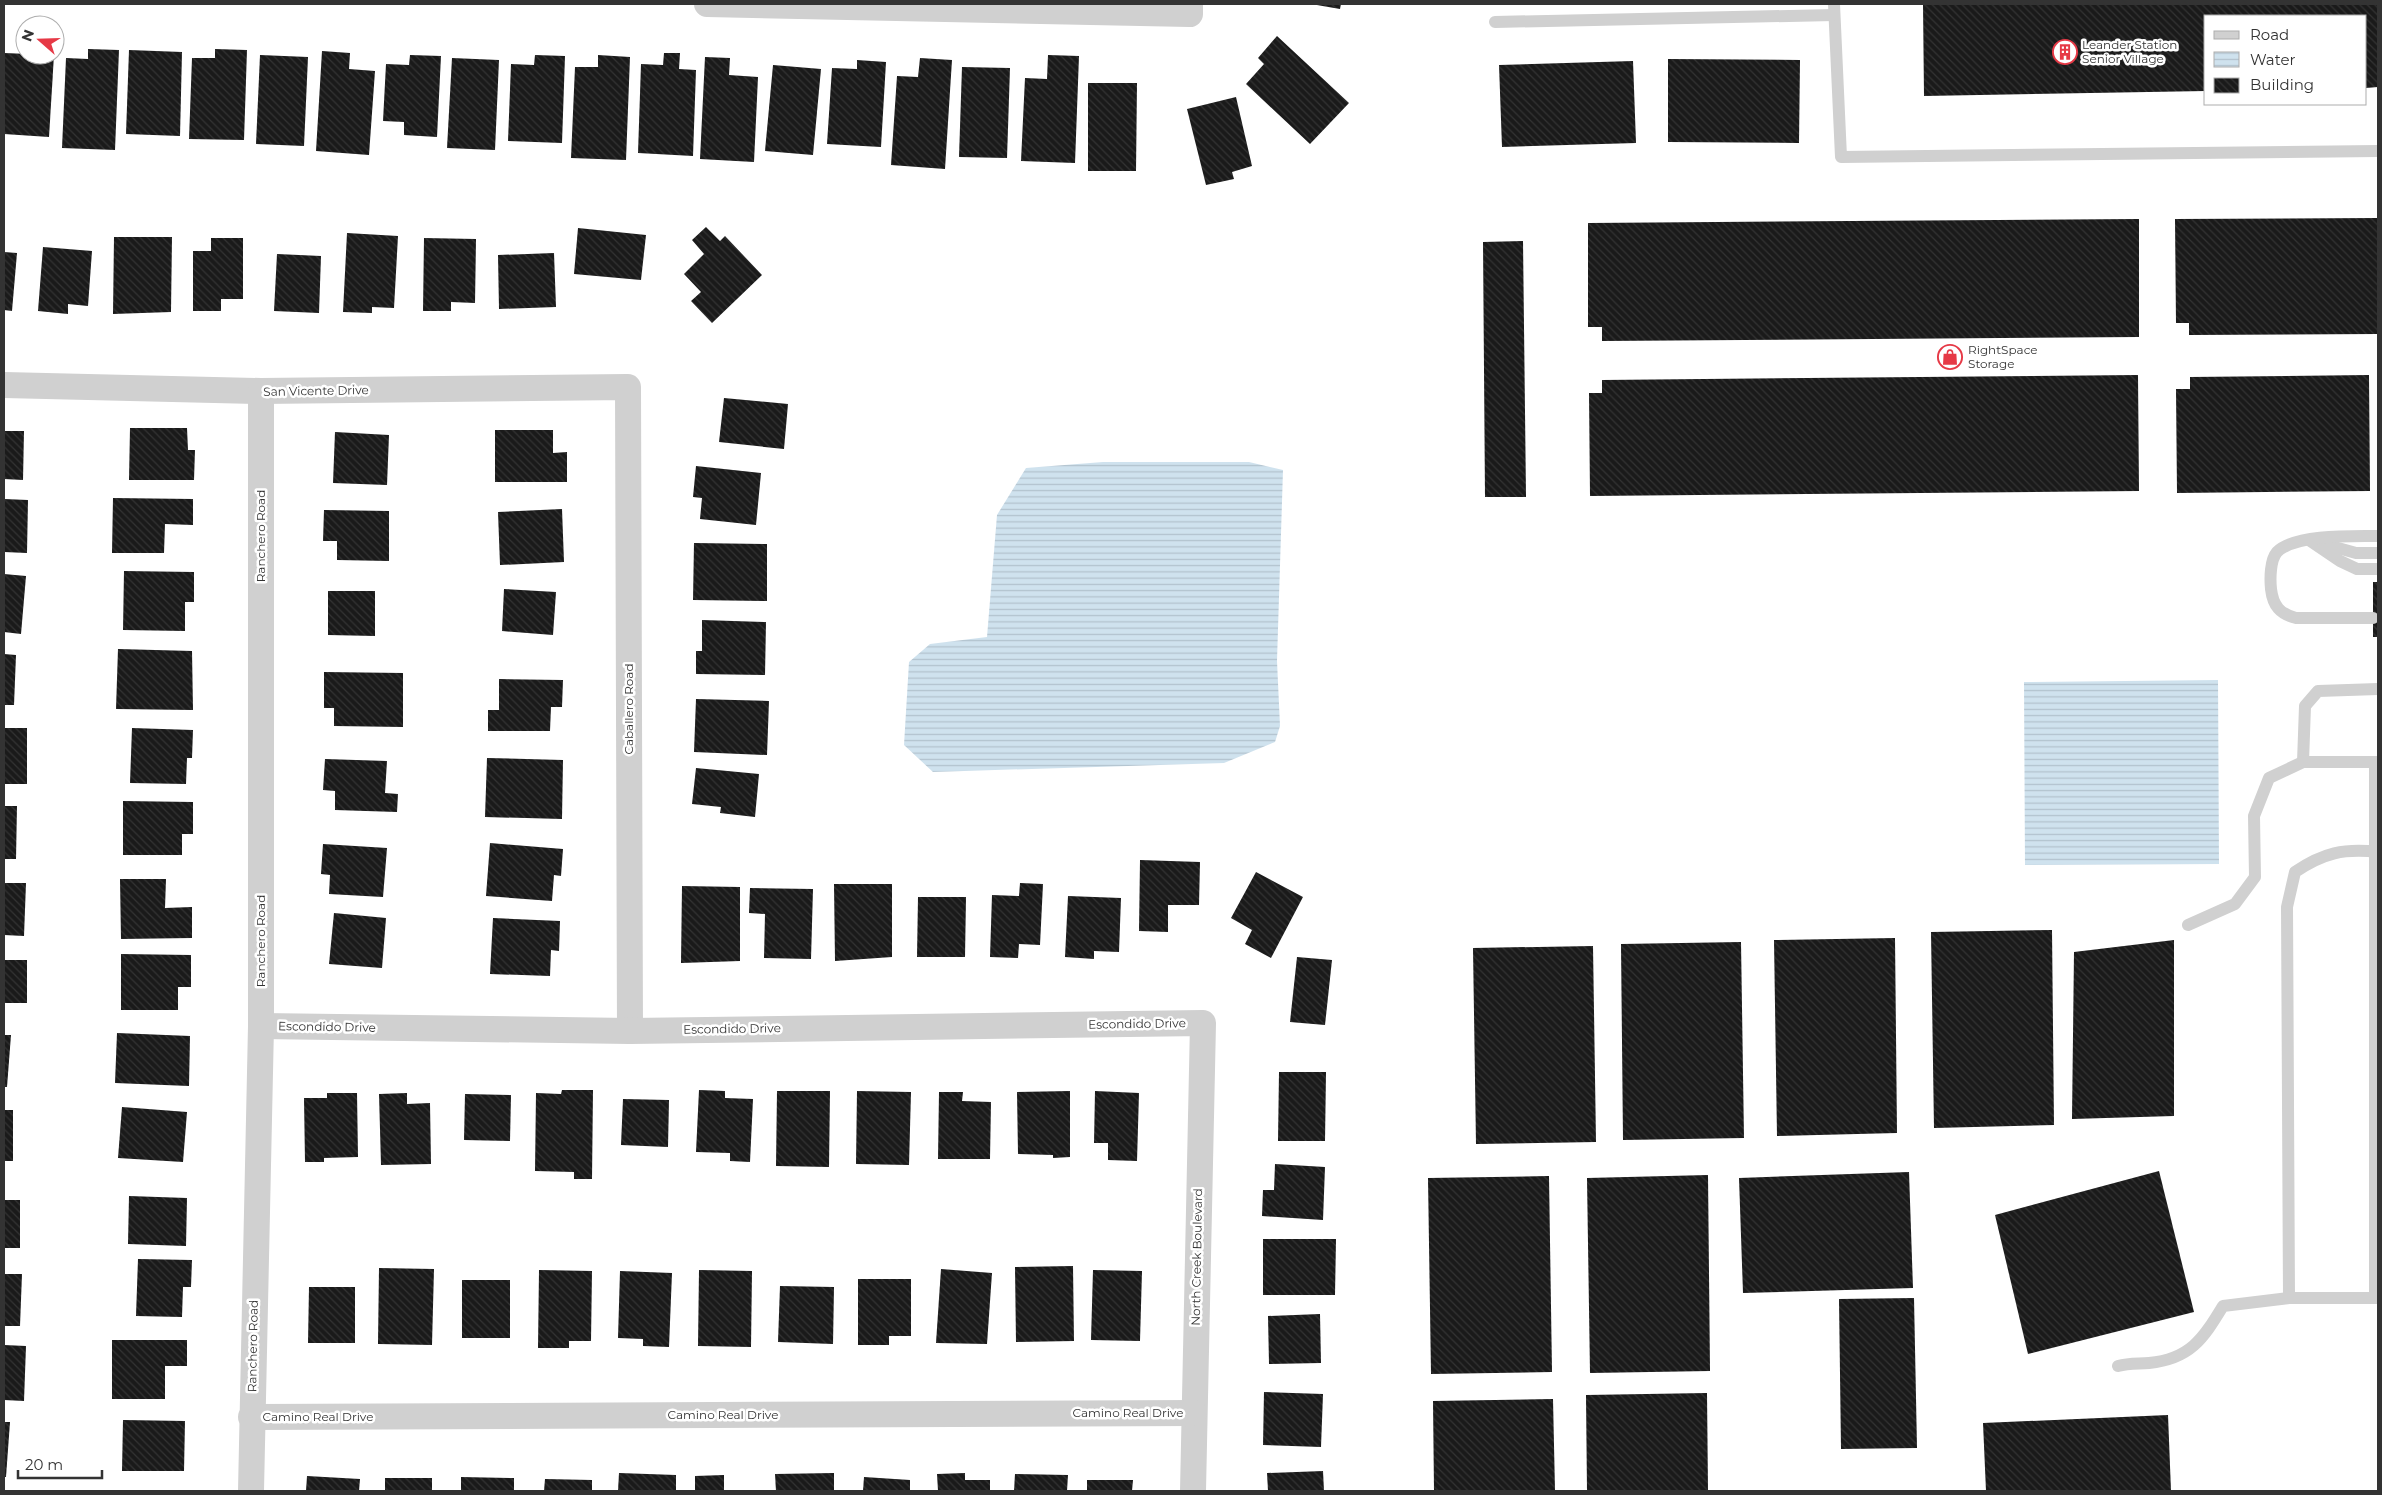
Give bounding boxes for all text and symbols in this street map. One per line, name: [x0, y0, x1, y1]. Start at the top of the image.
north arrow: [15, 15, 65, 65]
legend: [2204, 15, 2367, 105]
text: Road: [2250, 25, 2289, 44]
text: N: [17, 27, 38, 44]
place label: Leander Station Senior Village: [2082, 37, 2177, 66]
building icon: Leander Station Senior Village: [2052, 39, 2078, 65]
text: Water: [2250, 50, 2296, 69]
text: Building: [2250, 75, 2314, 94]
place label: RightSpace Storage: [1968, 342, 2038, 371]
shop icon: RightSpace Storage: [1937, 344, 1963, 370]
street label: San Vicente Drive: [263, 382, 369, 399]
street label: Ranchero Road: [253, 490, 268, 582]
street label: Caballero Road: [621, 663, 636, 755]
street label: Ranchero Road: [253, 895, 268, 987]
street label: Escondido Drive: [1088, 1015, 1186, 1032]
street label: Escondido Drive: [278, 1018, 376, 1035]
street label: Escondido Drive: [683, 1020, 781, 1037]
street label: North Creek Boulevard: [1188, 1188, 1205, 1326]
street label: Ranchero Road: [244, 1300, 261, 1392]
street label: Camino Real Drive: [1073, 1405, 1183, 1420]
street label: Camino Real Drive: [668, 1407, 778, 1422]
street label: Camino Real Drive: [263, 1409, 373, 1424]
scale bar: [18, 1448, 101, 1480]
text: 20 m: [25, 1455, 63, 1474]

